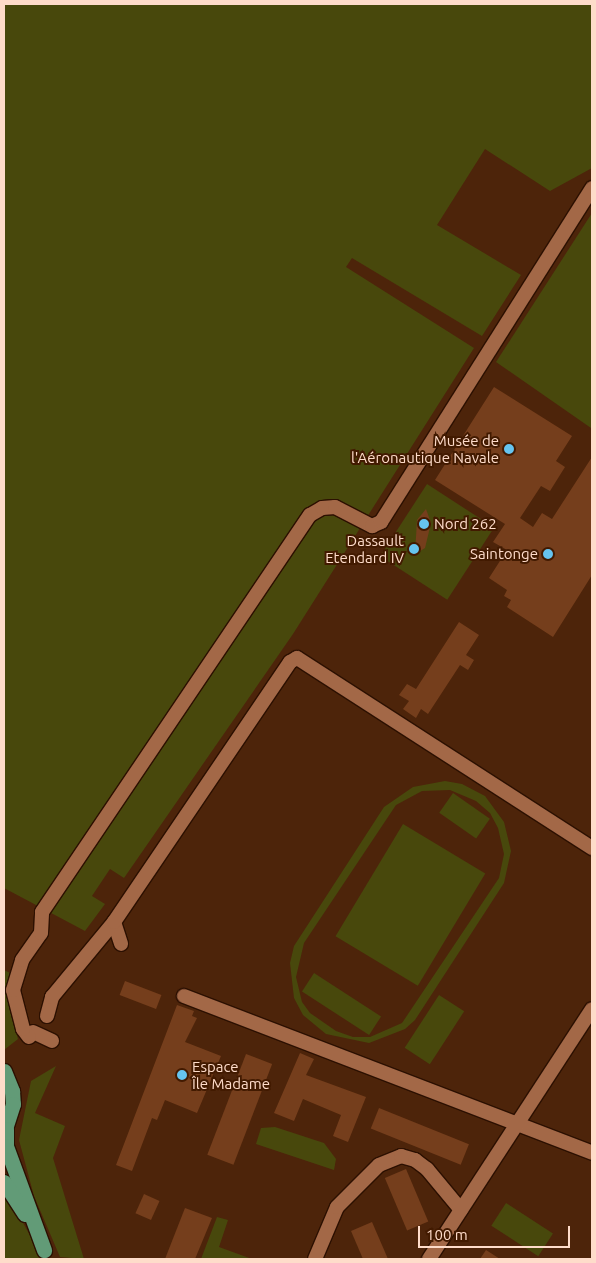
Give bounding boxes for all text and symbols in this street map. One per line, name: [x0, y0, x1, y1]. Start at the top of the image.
place label: Musée de l'Aéronautique Navale: [351, 431, 499, 466]
marker: Musée de l'Aéronautique Navale: [503, 443, 515, 455]
place label: Nord 262: [434, 515, 497, 533]
marker: Nord 262: [418, 518, 430, 530]
place label: Dassault Etendard IV: [325, 531, 404, 566]
marker: Dassault Etendard IV: [408, 543, 420, 555]
place label: Saintonge: [470, 545, 538, 563]
marker: Saintonge: [542, 548, 554, 560]
place label: Espace Île Madame: [192, 1057, 270, 1092]
marker: Espace Île Madame: [176, 1069, 188, 1081]
scale bar: [421, 1216, 574, 1248]
text: 100 m: [426, 1226, 468, 1243]

